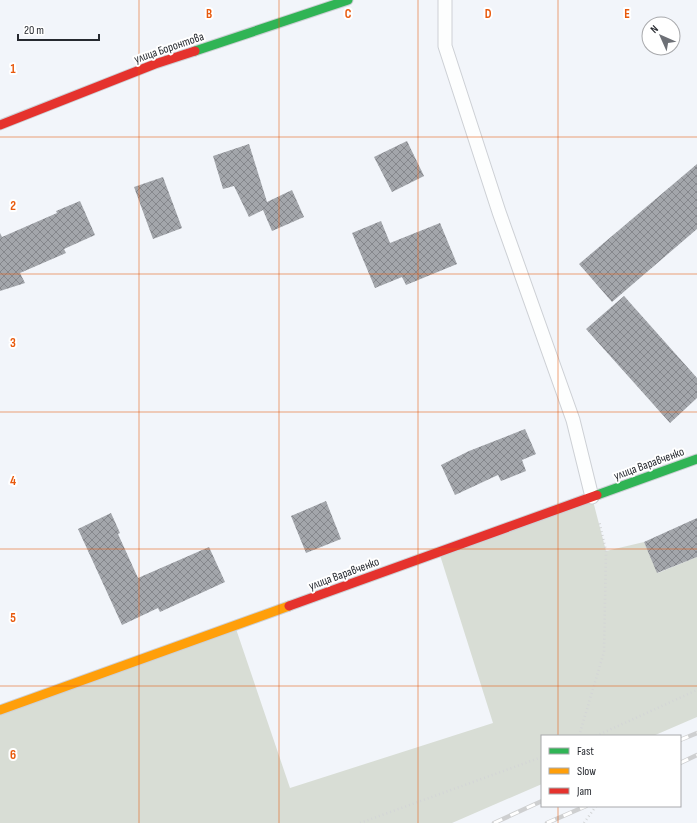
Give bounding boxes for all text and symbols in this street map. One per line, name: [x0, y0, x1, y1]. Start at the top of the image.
text: B: [206, 6, 212, 22]
text: C: [345, 6, 352, 22]
text: D: [485, 6, 492, 22]
text: E: [624, 6, 630, 22]
scale bar: [18, 16, 99, 42]
north arrow: [641, 16, 681, 56]
text: 20 m: [24, 23, 44, 38]
text: N: [648, 23, 661, 36]
street label: улица Боронтова: [132, 29, 206, 67]
text: 1: [10, 61, 16, 77]
text: 2: [10, 198, 16, 214]
text: 3: [10, 335, 16, 351]
street label: улица Варавченко: [612, 444, 686, 484]
text: 4: [10, 473, 16, 489]
street label: улица Варавченко: [307, 554, 381, 594]
text: 5: [10, 610, 16, 626]
legend: [541, 735, 681, 807]
text: Fast: [577, 744, 594, 759]
text: 6: [10, 747, 16, 763]
text: Slow: [577, 764, 596, 779]
text: Jam: [576, 784, 592, 799]

